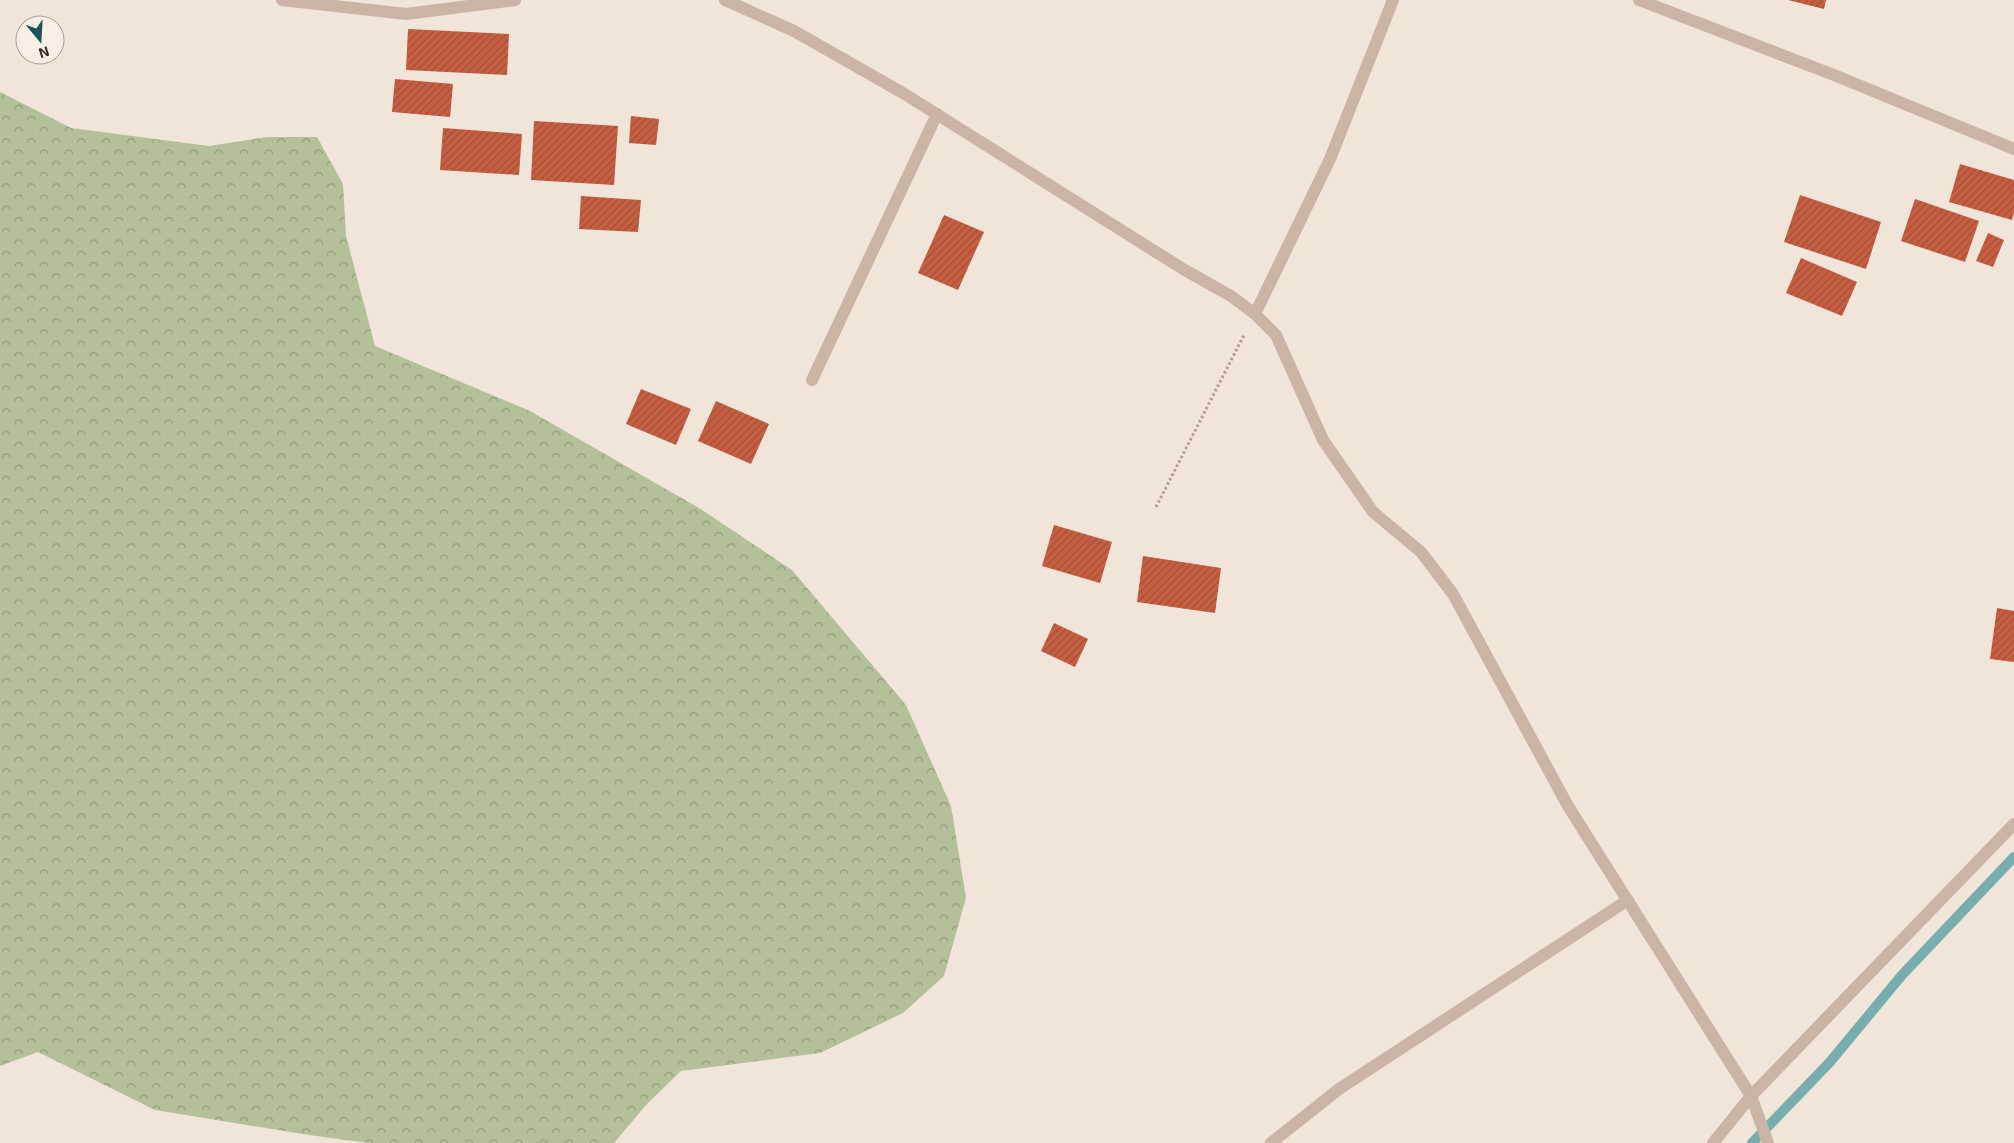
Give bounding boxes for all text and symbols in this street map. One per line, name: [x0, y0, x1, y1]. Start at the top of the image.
north arrow: [15, 15, 65, 65]
text: N: [37, 43, 52, 62]

